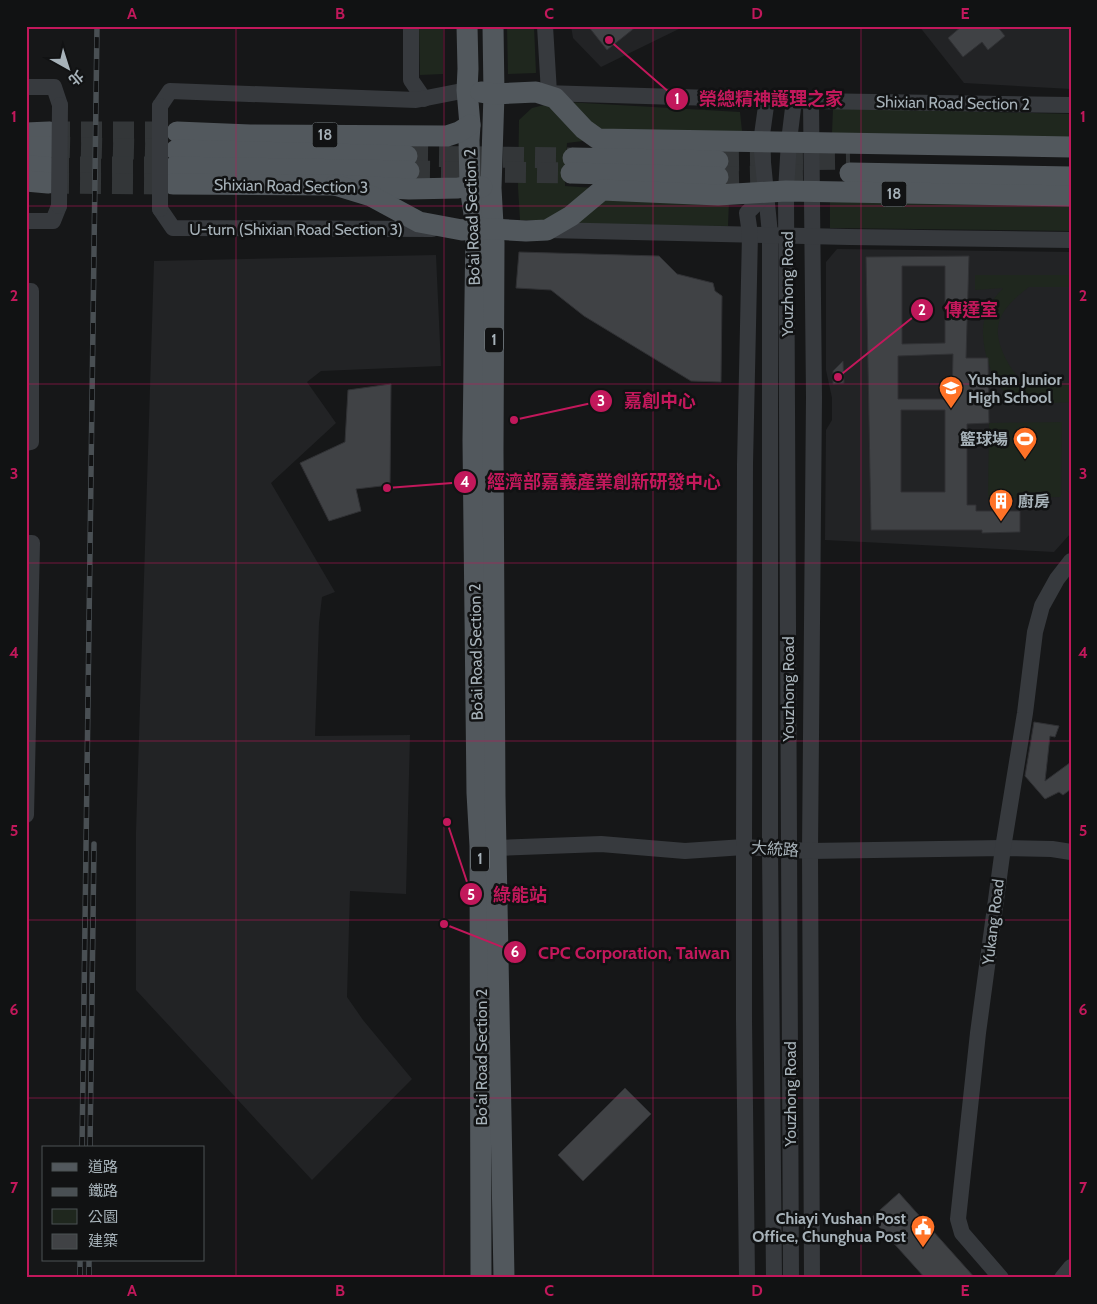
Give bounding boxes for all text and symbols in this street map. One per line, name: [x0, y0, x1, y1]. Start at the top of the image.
text: A: [127, 4, 137, 23]
text: B: [335, 4, 345, 23]
text: C: [544, 4, 554, 23]
text: D: [751, 4, 763, 23]
text: E: [960, 4, 970, 23]
north arrow: [42, 42, 92, 92]
text: 北: [65, 67, 87, 90]
callout: 榮總精神護理之家: [664, 82, 853, 115]
text: 榮總精神護理之家: [699, 88, 843, 110]
text: 1: [674, 90, 680, 108]
street label: Shixian Road Section 2: [876, 92, 1030, 114]
text: 1: [11, 107, 17, 126]
text: 1: [1080, 107, 1086, 126]
road number: 18: [312, 122, 338, 148]
street label: Bo'ai Road Section 2: [460, 148, 484, 286]
street label: Shixian Road Section 3: [214, 175, 368, 197]
road number: 18: [882, 182, 906, 206]
street label: U-turn (Shixian Road Section 3): [189, 220, 403, 239]
street label: Youzhong Road: [778, 231, 797, 338]
text: 2: [10, 286, 18, 305]
text: 2: [1079, 286, 1087, 305]
callout: 傳達室: [909, 294, 1008, 327]
text: 傳達室: [944, 299, 998, 321]
text: 2: [918, 301, 926, 319]
road number: 1: [485, 328, 503, 352]
place label: Yushan Junior High School: [967, 370, 1062, 407]
school or university icon: Yushan Junior High School: [938, 375, 964, 409]
callout: 嘉創中心: [589, 384, 706, 417]
text: 嘉創中心: [624, 390, 696, 412]
text: 3: [597, 392, 605, 410]
sports icon: 籃球場: [1012, 426, 1038, 460]
place label: 籃球場: [960, 430, 1008, 449]
text: 3: [10, 464, 18, 483]
text: 3: [1079, 464, 1087, 483]
callout: 經濟部嘉義產業創新研發中心: [452, 466, 731, 499]
text: 經濟部嘉義產業創新研發中心: [487, 471, 721, 493]
text: 4: [460, 473, 470, 491]
building icon: 廚房: [988, 488, 1014, 522]
place label: 廚房: [1018, 492, 1050, 511]
street label: Bo'ai Road Section 2: [465, 583, 487, 721]
street label: Youzhong Road: [779, 636, 798, 743]
text: 4: [9, 643, 19, 662]
text: 4: [1078, 643, 1088, 662]
text: 5: [10, 821, 18, 840]
text: 5: [1079, 821, 1087, 840]
street label: 大統路: [750, 838, 800, 860]
road number: 1: [471, 846, 489, 872]
callout: 綠能站: [458, 878, 557, 911]
street label: Yukang Road: [978, 878, 1008, 967]
text: 綠能站: [493, 884, 547, 906]
text: 5: [467, 886, 475, 904]
callout: CPC Corporation, Taiwan: [503, 936, 740, 969]
text: CPC Corporation, Taiwan: [538, 942, 730, 964]
text: 6: [511, 943, 519, 961]
street label: Bo'ai Road Section 2: [472, 989, 491, 1125]
text: 6: [10, 1000, 19, 1019]
text: 6: [1079, 1000, 1088, 1019]
street label: Youzhong Road: [781, 1041, 800, 1148]
legend: [42, 1146, 205, 1262]
text: 道路: [88, 1158, 118, 1176]
text: 7: [10, 1178, 19, 1197]
text: 7: [1079, 1178, 1088, 1197]
text: 鐵路: [88, 1182, 118, 1200]
text: 公園: [88, 1208, 118, 1226]
place label: Chiayi Yushan Post Office, Chunghua Post: [752, 1209, 906, 1246]
public building icon: Chiayi Yushan Post Office, Chunghua Post: [910, 1214, 936, 1248]
text: 建築: [88, 1232, 118, 1250]
text: A: [127, 1281, 137, 1300]
text: B: [335, 1281, 345, 1300]
text: C: [544, 1281, 554, 1300]
text: D: [751, 1281, 763, 1300]
text: E: [960, 1281, 970, 1300]

